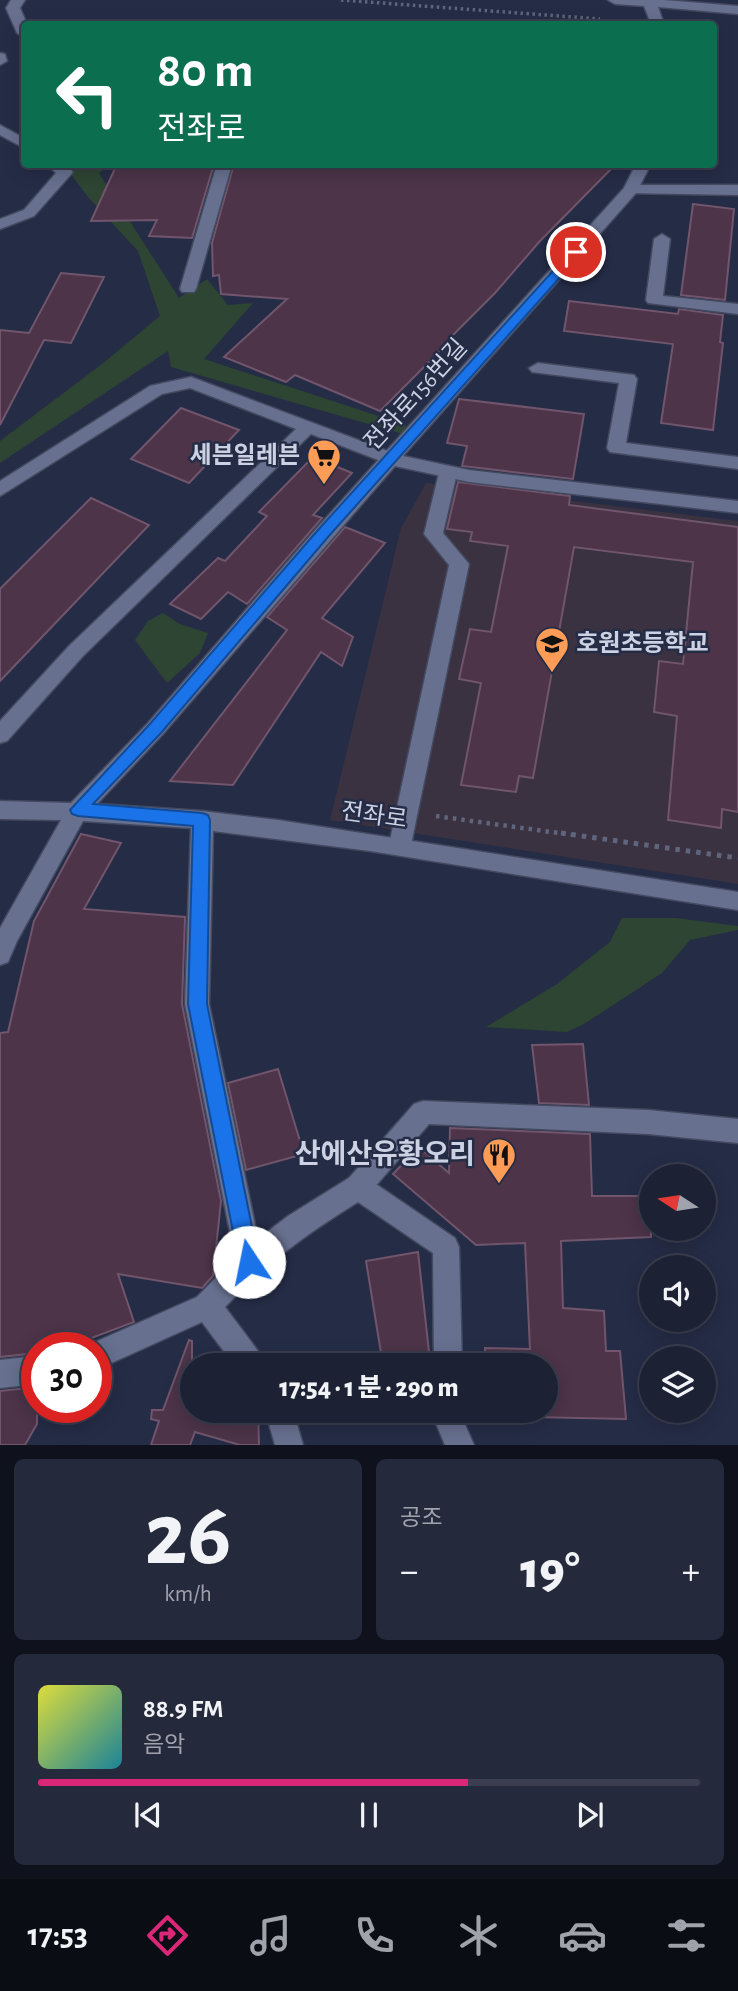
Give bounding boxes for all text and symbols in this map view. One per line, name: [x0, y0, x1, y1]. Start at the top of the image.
text: 80 m: [157, 47, 254, 96]
icon: left: [42, 49, 133, 140]
text: 전좌로: [157, 113, 245, 145]
pin: [546, 222, 606, 282]
icon: arrive: [557, 233, 595, 271]
street label: 전좌로156번길: [360, 334, 472, 455]
supermarket icon: 세븐일레븐: [305, 437, 343, 486]
place label: 세븐일레븐: [190, 442, 300, 468]
school or university icon: 호원초등학교: [533, 625, 571, 674]
place label: 호원초등학교: [576, 630, 708, 656]
street label: 전좌로: [340, 799, 409, 832]
restaurant icon: 산에산유황오리: [480, 1136, 518, 1185]
place label: 산에산유황오리: [295, 1139, 475, 1169]
north arrow: [639, 1164, 716, 1241]
map controls: [639, 1164, 716, 1423]
position arrow: [212, 1225, 286, 1299]
button: sound: [639, 1255, 716, 1332]
speed limit sign: 30: [21, 1332, 112, 1423]
button: layers: [639, 1346, 716, 1423]
text: 17:54 · 1 분 · 290 m: [279, 1375, 459, 1401]
text: 26: [145, 1490, 231, 1581]
text: 공조: [400, 1507, 442, 1530]
text: 19°: [520, 1545, 580, 1597]
text: −: [400, 1553, 418, 1591]
text: +: [682, 1553, 700, 1591]
text: km/h: [164, 1583, 212, 1606]
text: 88.9 FM: [143, 1696, 223, 1722]
text: 음악: [143, 1734, 185, 1757]
icon: previous: [129, 1796, 167, 1834]
icon: pause: [350, 1796, 388, 1834]
icon: next: [571, 1796, 609, 1834]
icon: directions: [143, 1911, 192, 1960]
icon: music: [246, 1911, 295, 1960]
icon: phone: [350, 1911, 399, 1960]
icon: climate: [454, 1911, 503, 1960]
icon: car: [558, 1911, 607, 1960]
icon: filters: [662, 1911, 711, 1960]
text: 17:53: [27, 1919, 88, 1951]

